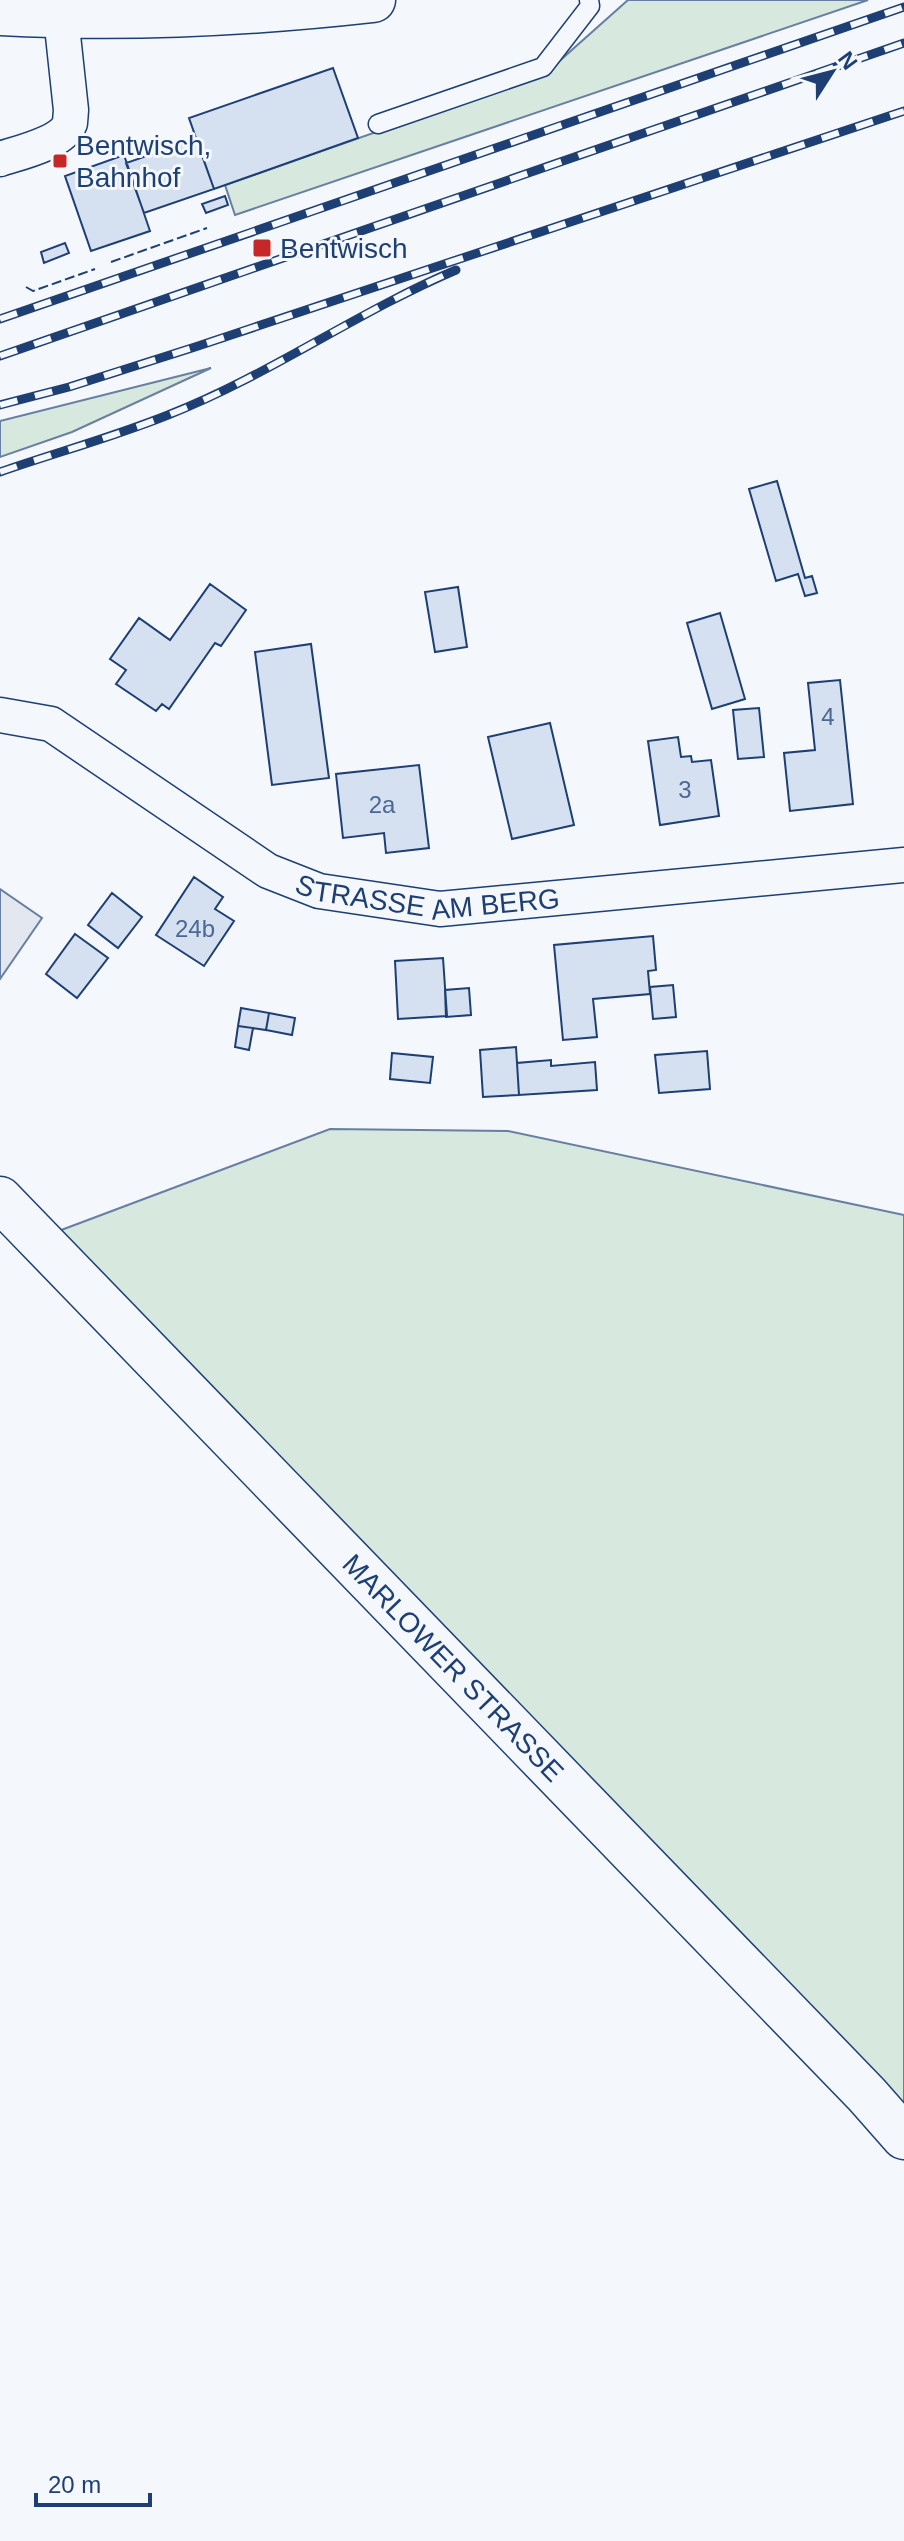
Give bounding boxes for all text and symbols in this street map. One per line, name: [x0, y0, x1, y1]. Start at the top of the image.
north arrow: [792, 32, 872, 112]
text: N: [833, 47, 863, 74]
place label: Bentwisch, Bahnhof: [76, 130, 211, 193]
marker: Bentwisch, Bahnhof: [51, 152, 69, 170]
place label: Bentwisch: [280, 233, 408, 264]
marker: Bentwisch: [251, 237, 273, 259]
house number: 4: [821, 703, 835, 730]
house number: 3: [678, 776, 692, 803]
house number: 2a: [369, 791, 396, 818]
street label: STRASSE AM BERG: [291, 868, 561, 925]
house number: 24b: [175, 915, 215, 942]
street label: MARLOWER STRASSE: [337, 1548, 570, 1787]
scale bar: [36, 2457, 150, 2507]
text: 20 m: [48, 2471, 101, 2498]

